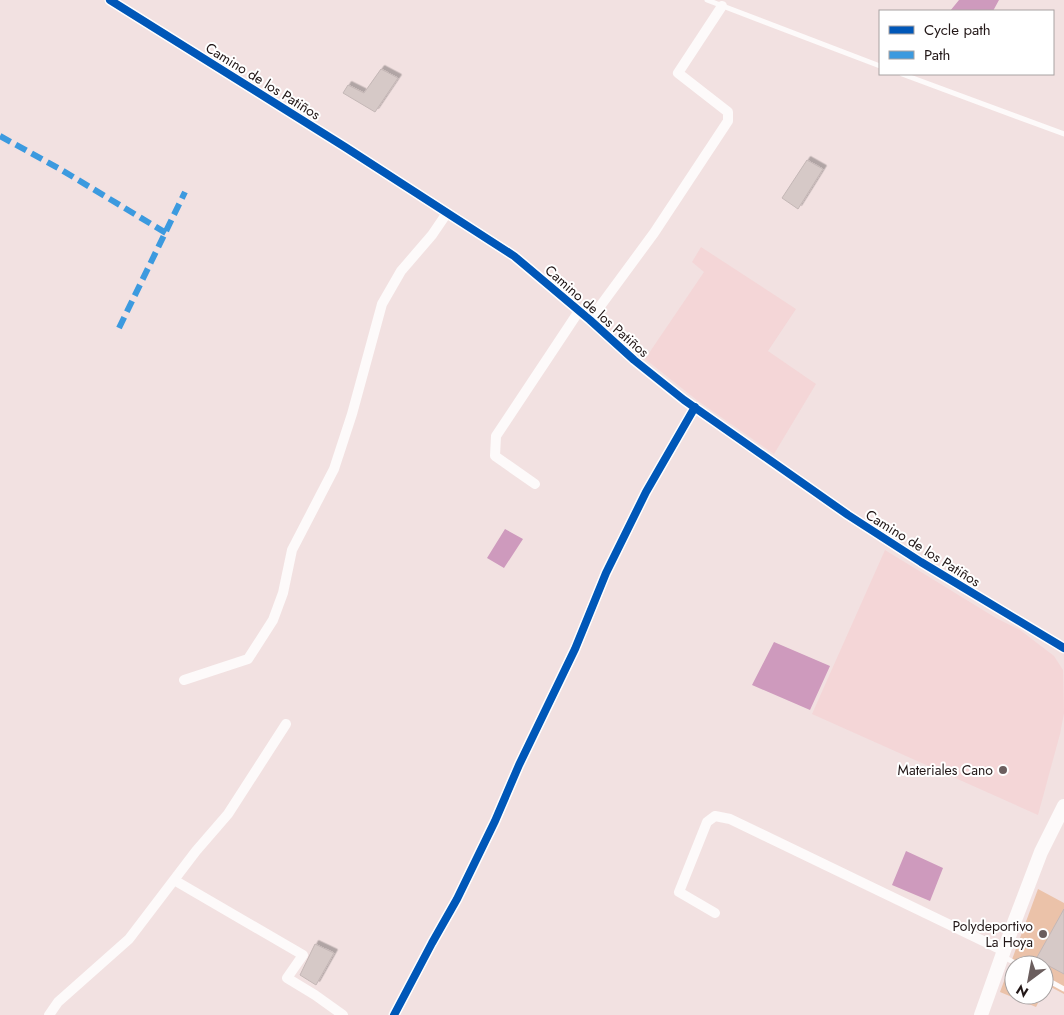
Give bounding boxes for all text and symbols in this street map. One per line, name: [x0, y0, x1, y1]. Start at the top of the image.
legend: [879, 10, 1054, 75]
text: Cycle path: [924, 19, 991, 41]
street label: Camino de los Patiños: [202, 38, 324, 125]
text: Path: [924, 44, 950, 66]
street label: Camino de los Patiños: [541, 260, 654, 362]
street label: Camino de los Patiños: [862, 505, 984, 592]
place label: Materiales Cano: [898, 760, 993, 780]
marker: Materiales Cano: [997, 764, 1009, 776]
place label: Polydeportivo La Hoya: [953, 916, 1033, 952]
marker: Polydeportivo La Hoya: [1037, 928, 1049, 940]
north arrow: [1004, 955, 1054, 1005]
text: N: [1012, 980, 1032, 1002]

